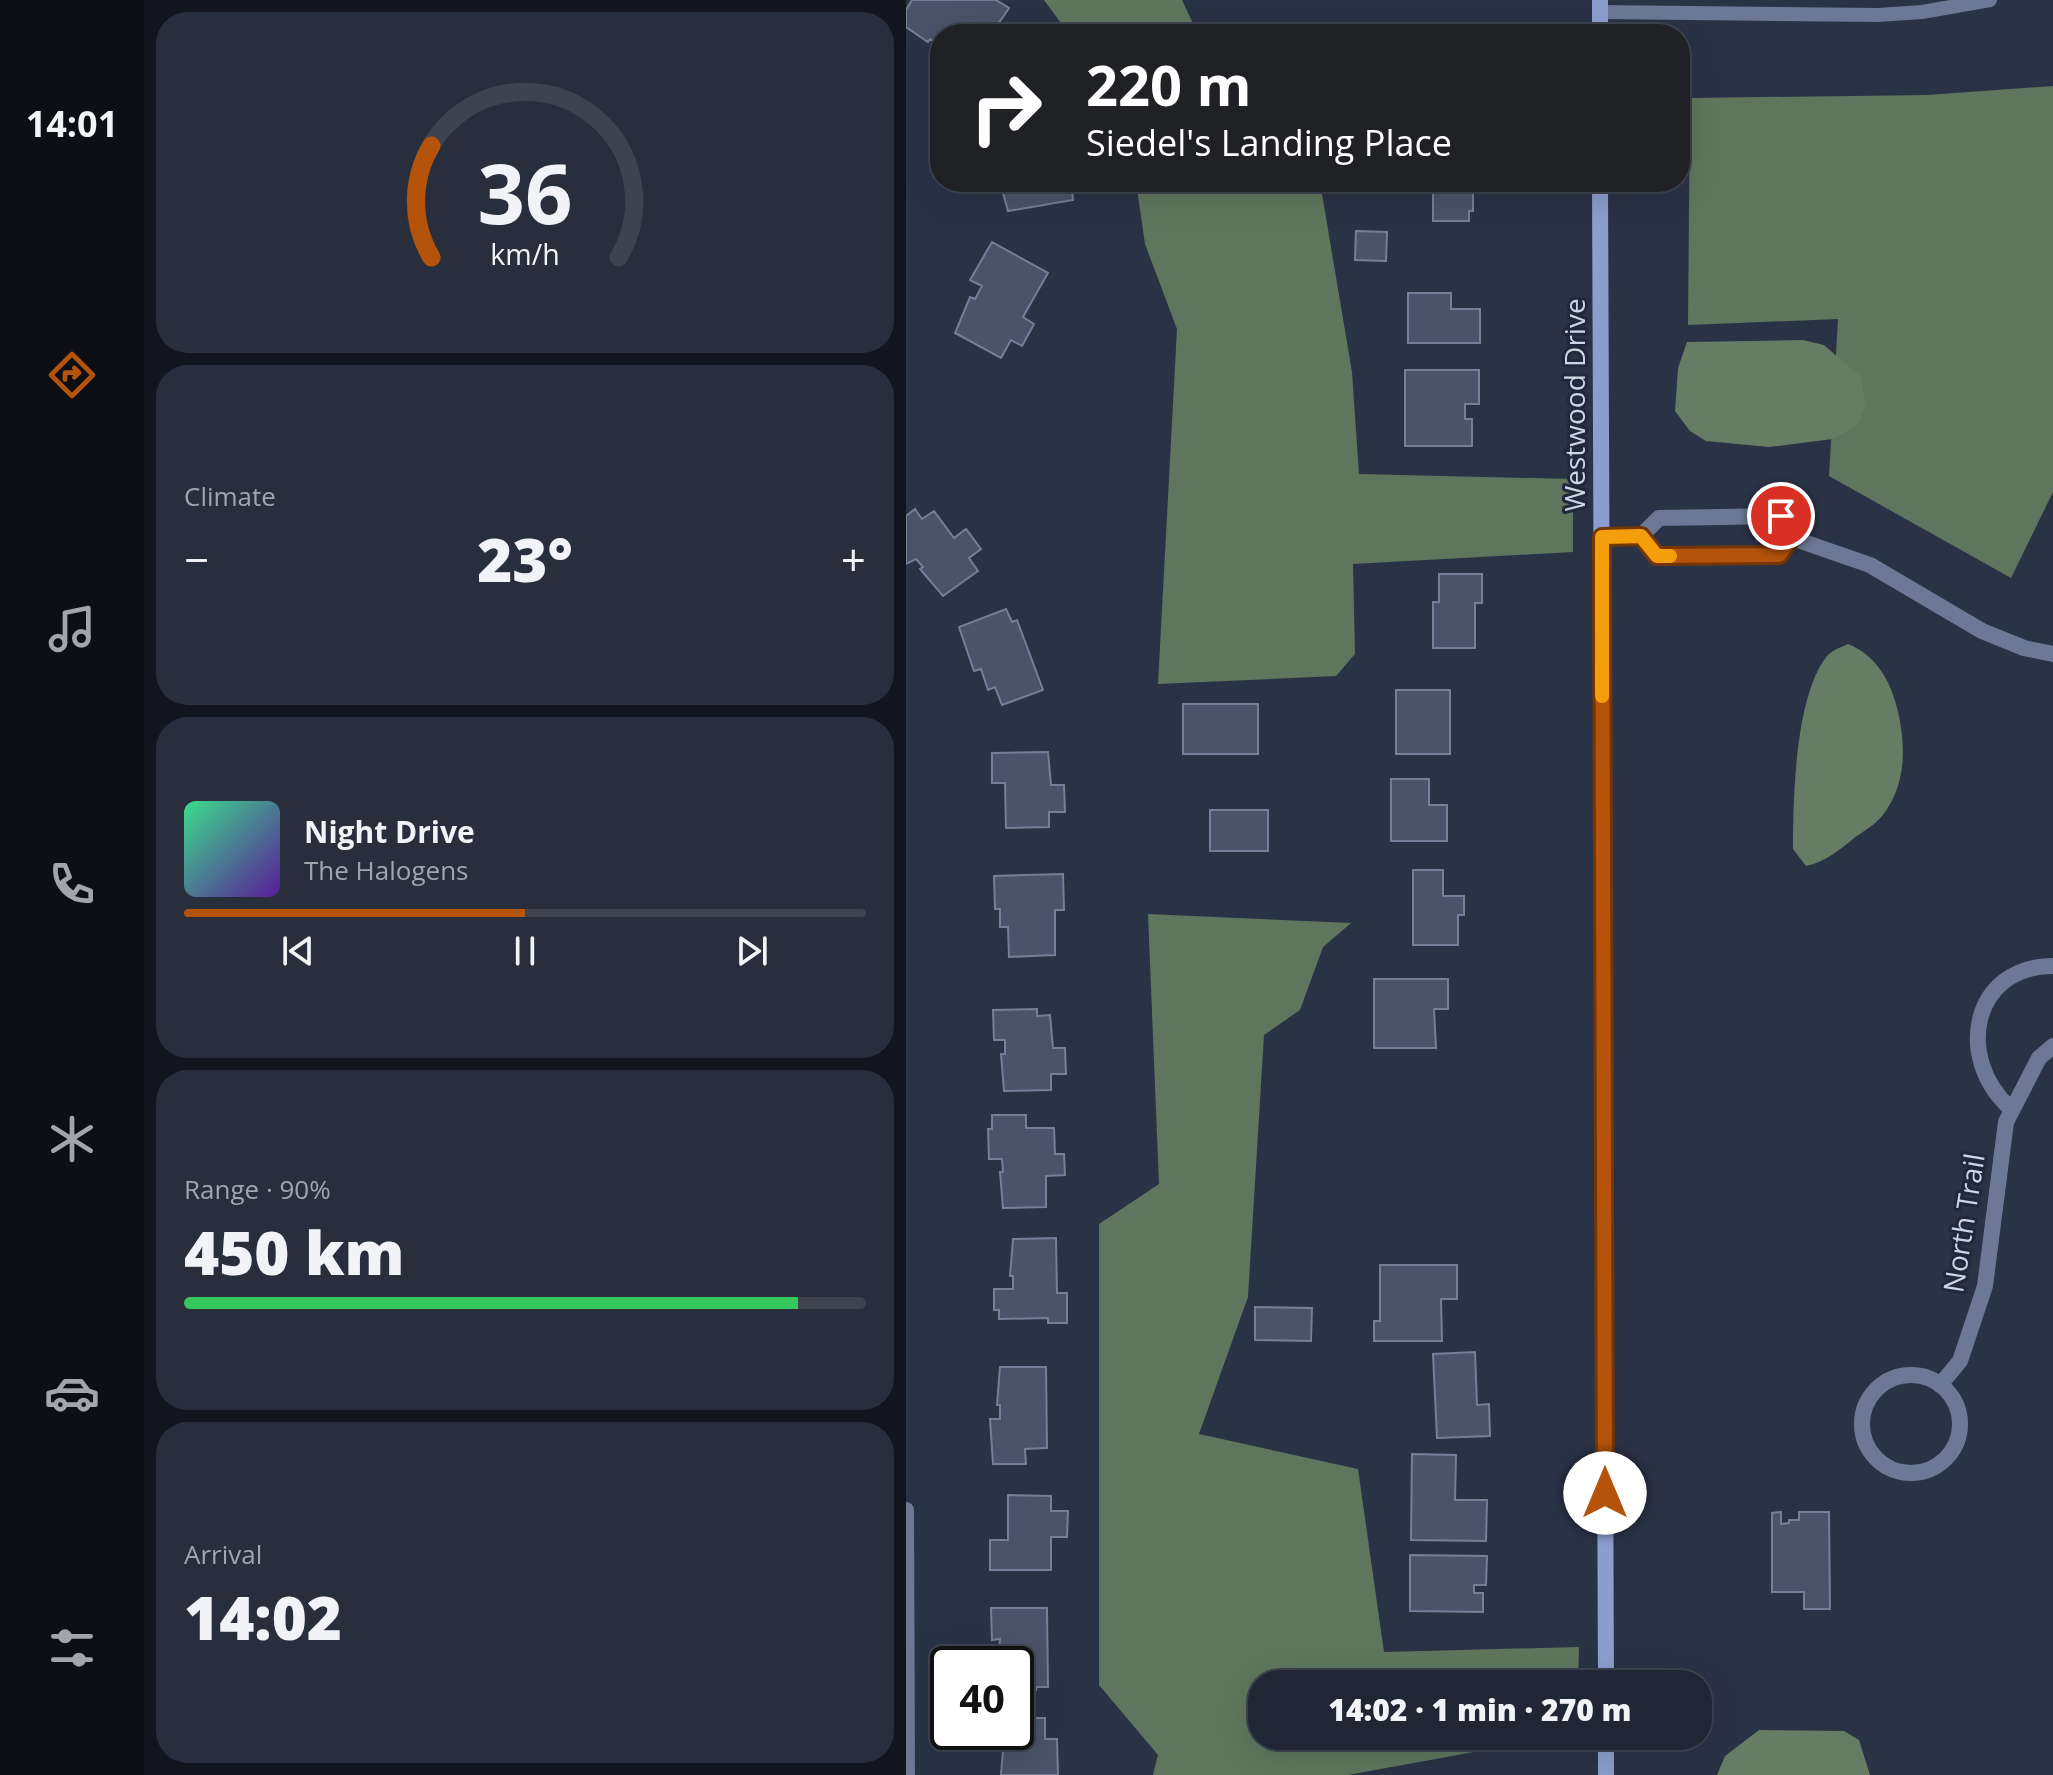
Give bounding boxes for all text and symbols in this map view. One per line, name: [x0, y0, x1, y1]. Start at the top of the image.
text: 220 m: [1086, 46, 1252, 122]
icon: right: [954, 56, 1058, 160]
text: 14:01: [26, 99, 118, 148]
text: Siedel's Landing Place: [1086, 118, 1452, 167]
text: 36: [477, 135, 573, 248]
text: km/h: [490, 234, 560, 273]
street label: Westwood Drive: [1555, 298, 1593, 512]
icon: directions: [44, 347, 100, 403]
text: Climate: [184, 478, 276, 514]
pin: [1747, 482, 1815, 550]
icon: arrive: [1759, 494, 1803, 538]
text: 23°: [477, 518, 573, 600]
text: −: [184, 529, 209, 589]
text: +: [841, 529, 866, 589]
icon: music: [44, 601, 100, 657]
text: Night Drive: [304, 811, 475, 852]
text: The Halogens: [304, 852, 469, 888]
icon: phone: [44, 856, 100, 912]
icon: previous: [276, 929, 320, 973]
icon: pause: [503, 929, 547, 973]
icon: next: [730, 929, 774, 973]
icon: climate: [44, 1111, 100, 1167]
street label: North Trail: [1933, 1151, 1993, 1295]
text: Range · 90%: [184, 1171, 331, 1207]
text: 450 km: [184, 1211, 405, 1293]
icon: car: [44, 1365, 100, 1421]
position arrow: [1563, 1451, 1647, 1535]
text: Arrival: [184, 1536, 262, 1572]
text: 14:02: [184, 1576, 342, 1658]
icon: filters: [44, 1620, 100, 1676]
speed limit sign: 40: [930, 1646, 1034, 1750]
text: 14:02 · 1 min · 270 m: [1328, 1689, 1632, 1730]

